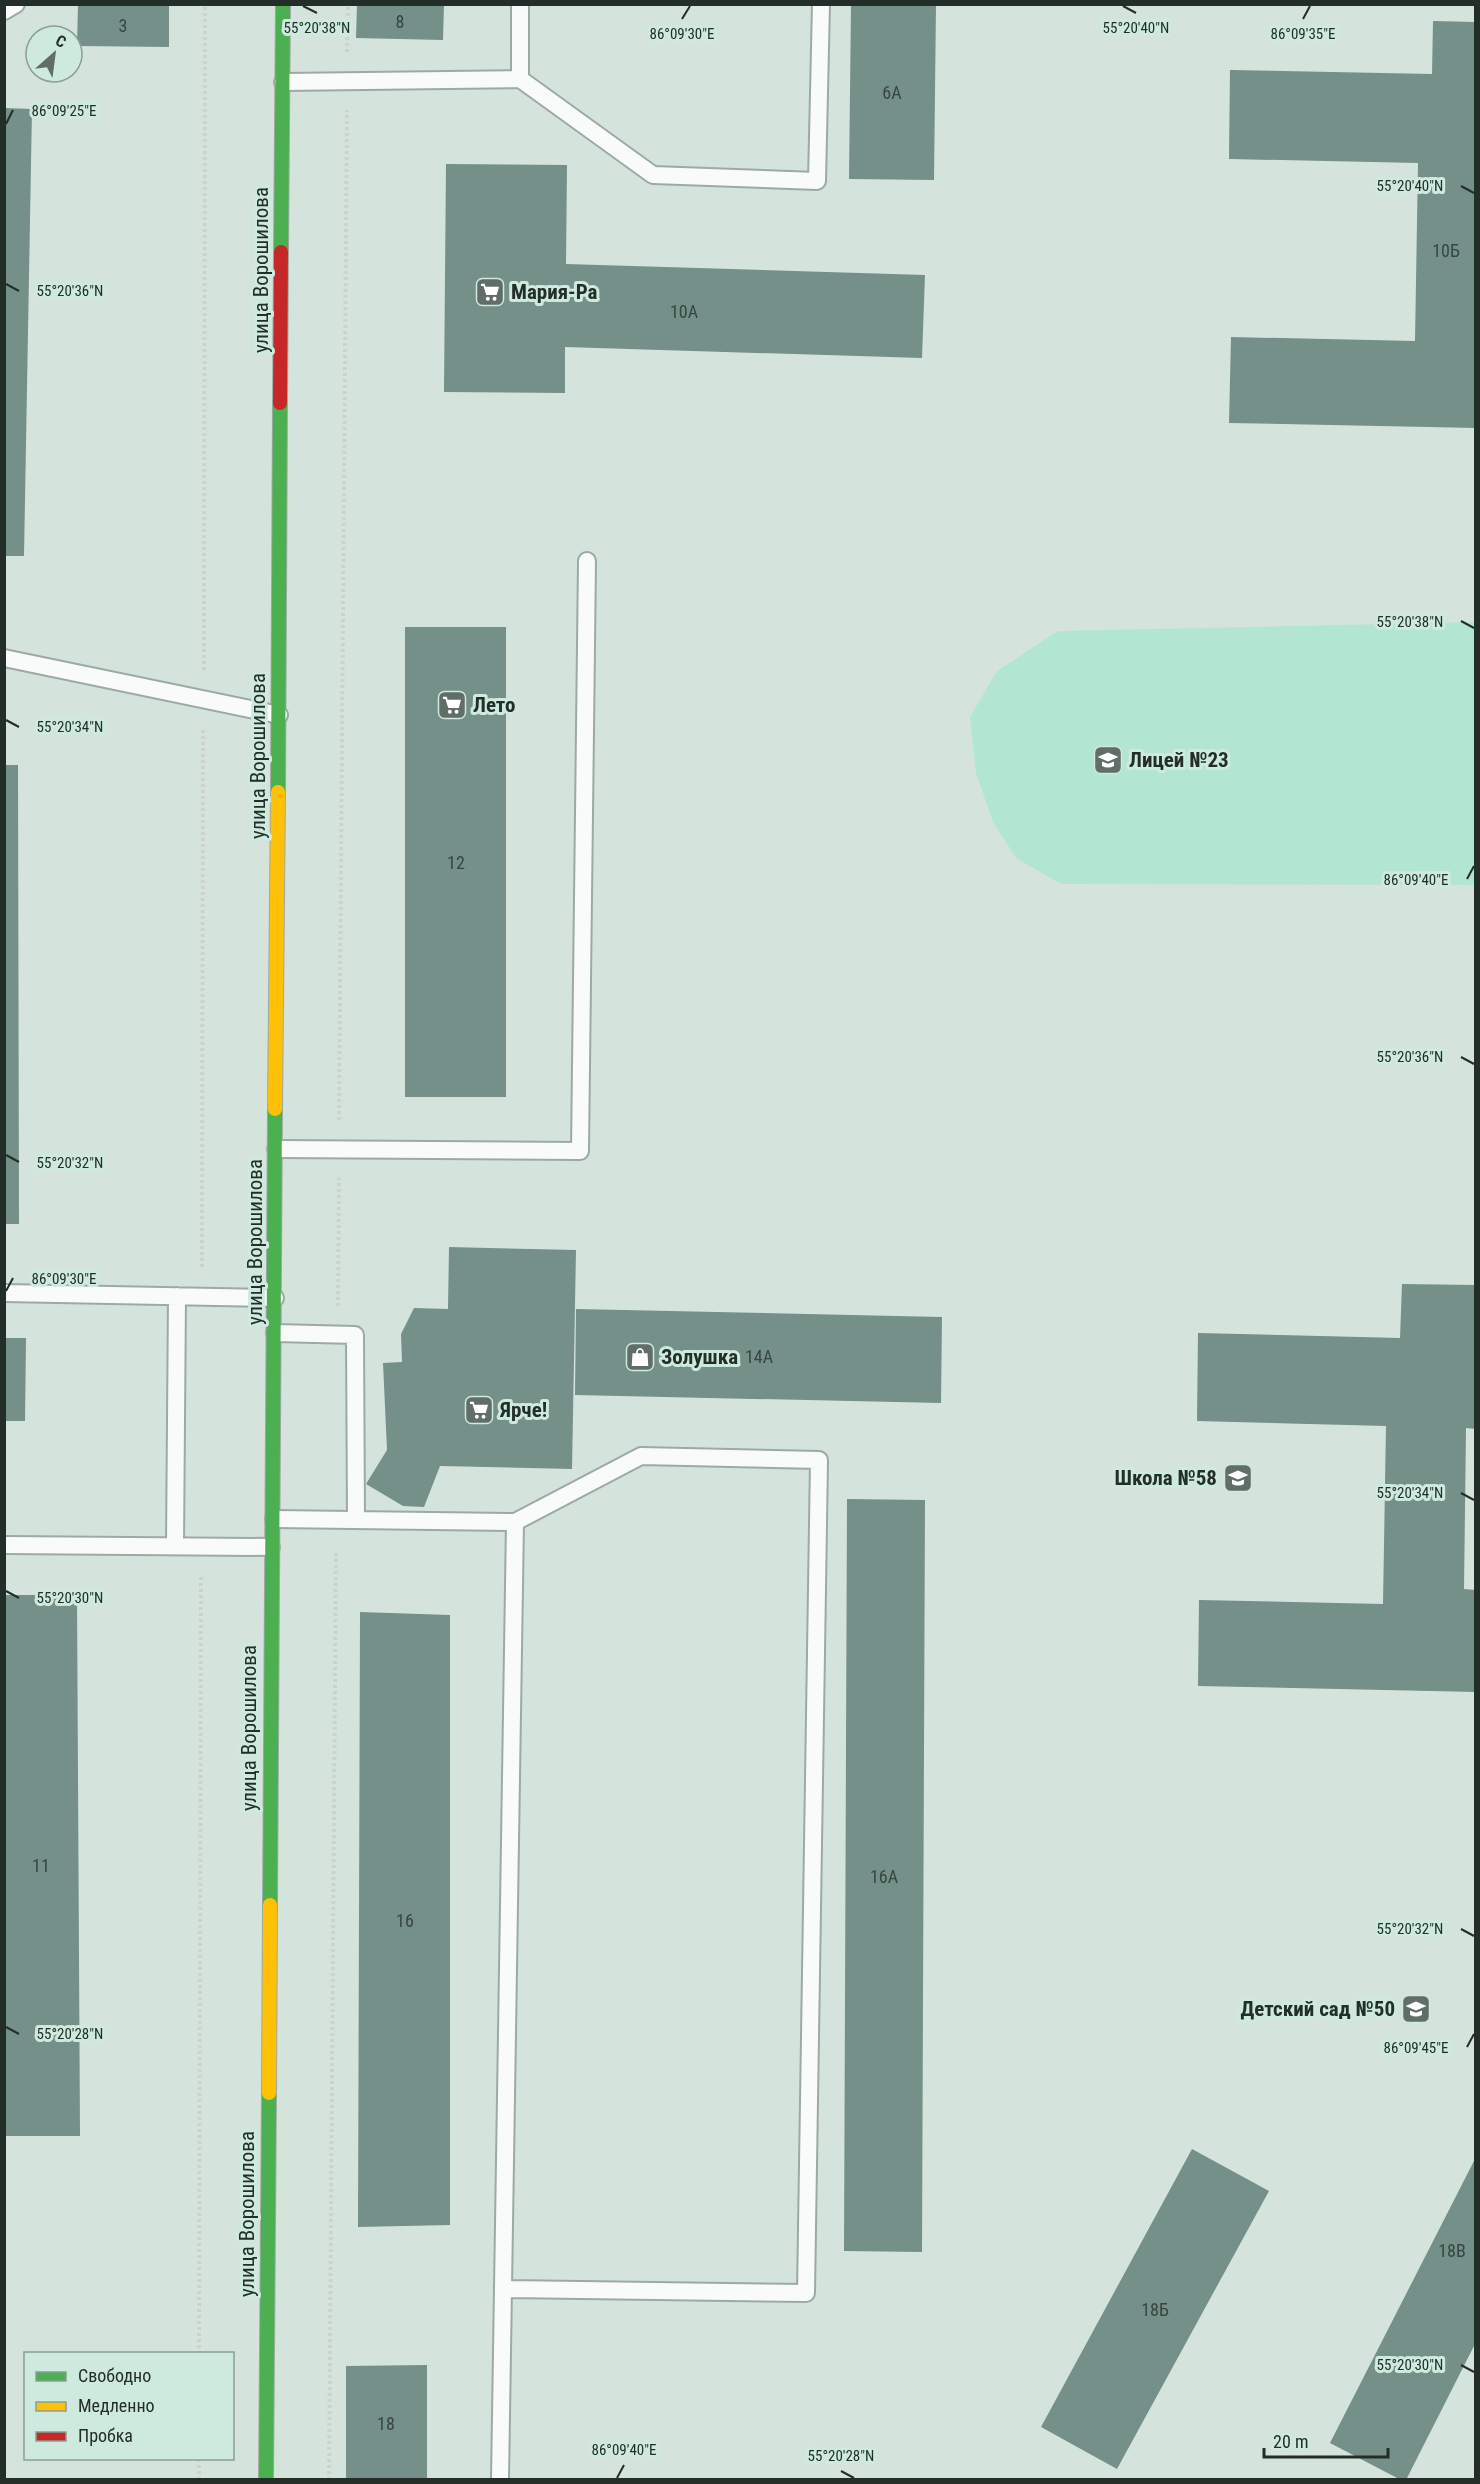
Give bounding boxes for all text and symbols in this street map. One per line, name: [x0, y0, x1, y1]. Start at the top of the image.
house number: 8: [396, 11, 404, 32]
house number: 3: [119, 15, 127, 36]
text: 55°20'38"N: [284, 19, 350, 37]
text: 55°20'40"N: [1103, 19, 1169, 37]
north arrow: [24, 24, 84, 84]
text: 86°09'30"E: [650, 25, 714, 43]
text: 86°09'35"E: [1271, 25, 1335, 43]
text: С: [52, 31, 69, 52]
house number: 6А: [882, 82, 902, 103]
text: 86°09'25"E: [32, 102, 96, 120]
text: 55°20'40"N: [1377, 177, 1443, 195]
street label: улица Ворошилова: [249, 187, 273, 353]
house number: 10Б: [1432, 240, 1460, 261]
supermarket icon: Мария-Ра: [474, 276, 506, 308]
place label: Мария-Ра: [511, 280, 597, 304]
text: 55°20'36"N: [37, 282, 103, 300]
house number: 10А: [670, 301, 699, 322]
text: 55°20'38"N: [1377, 613, 1443, 631]
street label: улица Ворошилова: [246, 673, 270, 839]
supermarket icon: Лето: [436, 689, 468, 721]
place label: Лето: [473, 693, 516, 717]
text: 55°20'34"N: [37, 718, 103, 736]
school or university icon: Лицей №23: [1092, 744, 1124, 776]
place label: Лицей №23: [1129, 748, 1229, 772]
house number: 12: [447, 852, 465, 873]
text: 86°09'40"E: [1384, 871, 1448, 889]
text: 55°20'36"N: [1377, 1048, 1443, 1066]
text: 55°20'32"N: [37, 1154, 103, 1172]
street label: улица Ворошилова: [243, 1159, 267, 1325]
text: 86°09'30"E: [32, 1270, 96, 1288]
shop icon: Золушка: [624, 1341, 656, 1373]
place label: Золушка: [661, 1345, 738, 1369]
house number: 14А: [745, 1346, 774, 1367]
supermarket icon: Ярче!: [463, 1394, 495, 1426]
place label: Ярче!: [499, 1398, 547, 1422]
school or university icon: Школа №58: [1222, 1462, 1254, 1494]
place label: Школа №58: [1114, 1466, 1217, 1490]
text: 55°20'34"N: [1377, 1484, 1443, 1502]
text: 55°20'30"N: [37, 1589, 103, 1607]
street label: улица Ворошилова: [237, 1645, 261, 1811]
house number: 11: [32, 1855, 50, 1876]
house number: 16А: [870, 1866, 899, 1887]
house number: 16: [396, 1910, 414, 1931]
text: 55°20'32"N: [1377, 1920, 1443, 1938]
school or university icon: Детский сад №50: [1400, 1993, 1432, 2025]
place label: Детский сад №50: [1241, 1997, 1395, 2021]
text: 55°20'28"N: [37, 2025, 103, 2043]
text: 86°09'45"E: [1384, 2039, 1448, 2057]
street label: улица Ворошилова: [235, 2131, 259, 2297]
house number: 18В: [1438, 2240, 1466, 2261]
house number: 18Б: [1141, 2299, 1169, 2320]
legend: [24, 2352, 234, 2460]
text: 55°20'30"N: [1377, 2356, 1443, 2374]
text: Свободно: [78, 2365, 151, 2386]
text: Медленно: [78, 2395, 155, 2416]
house number: 18: [377, 2413, 395, 2434]
scale bar: [1264, 2421, 1388, 2459]
text: Пробка: [78, 2425, 133, 2446]
text: 20 m: [1273, 2431, 1308, 2452]
text: 86°09'40"E: [592, 2441, 656, 2459]
text: 55°20'28"N: [808, 2447, 874, 2465]

